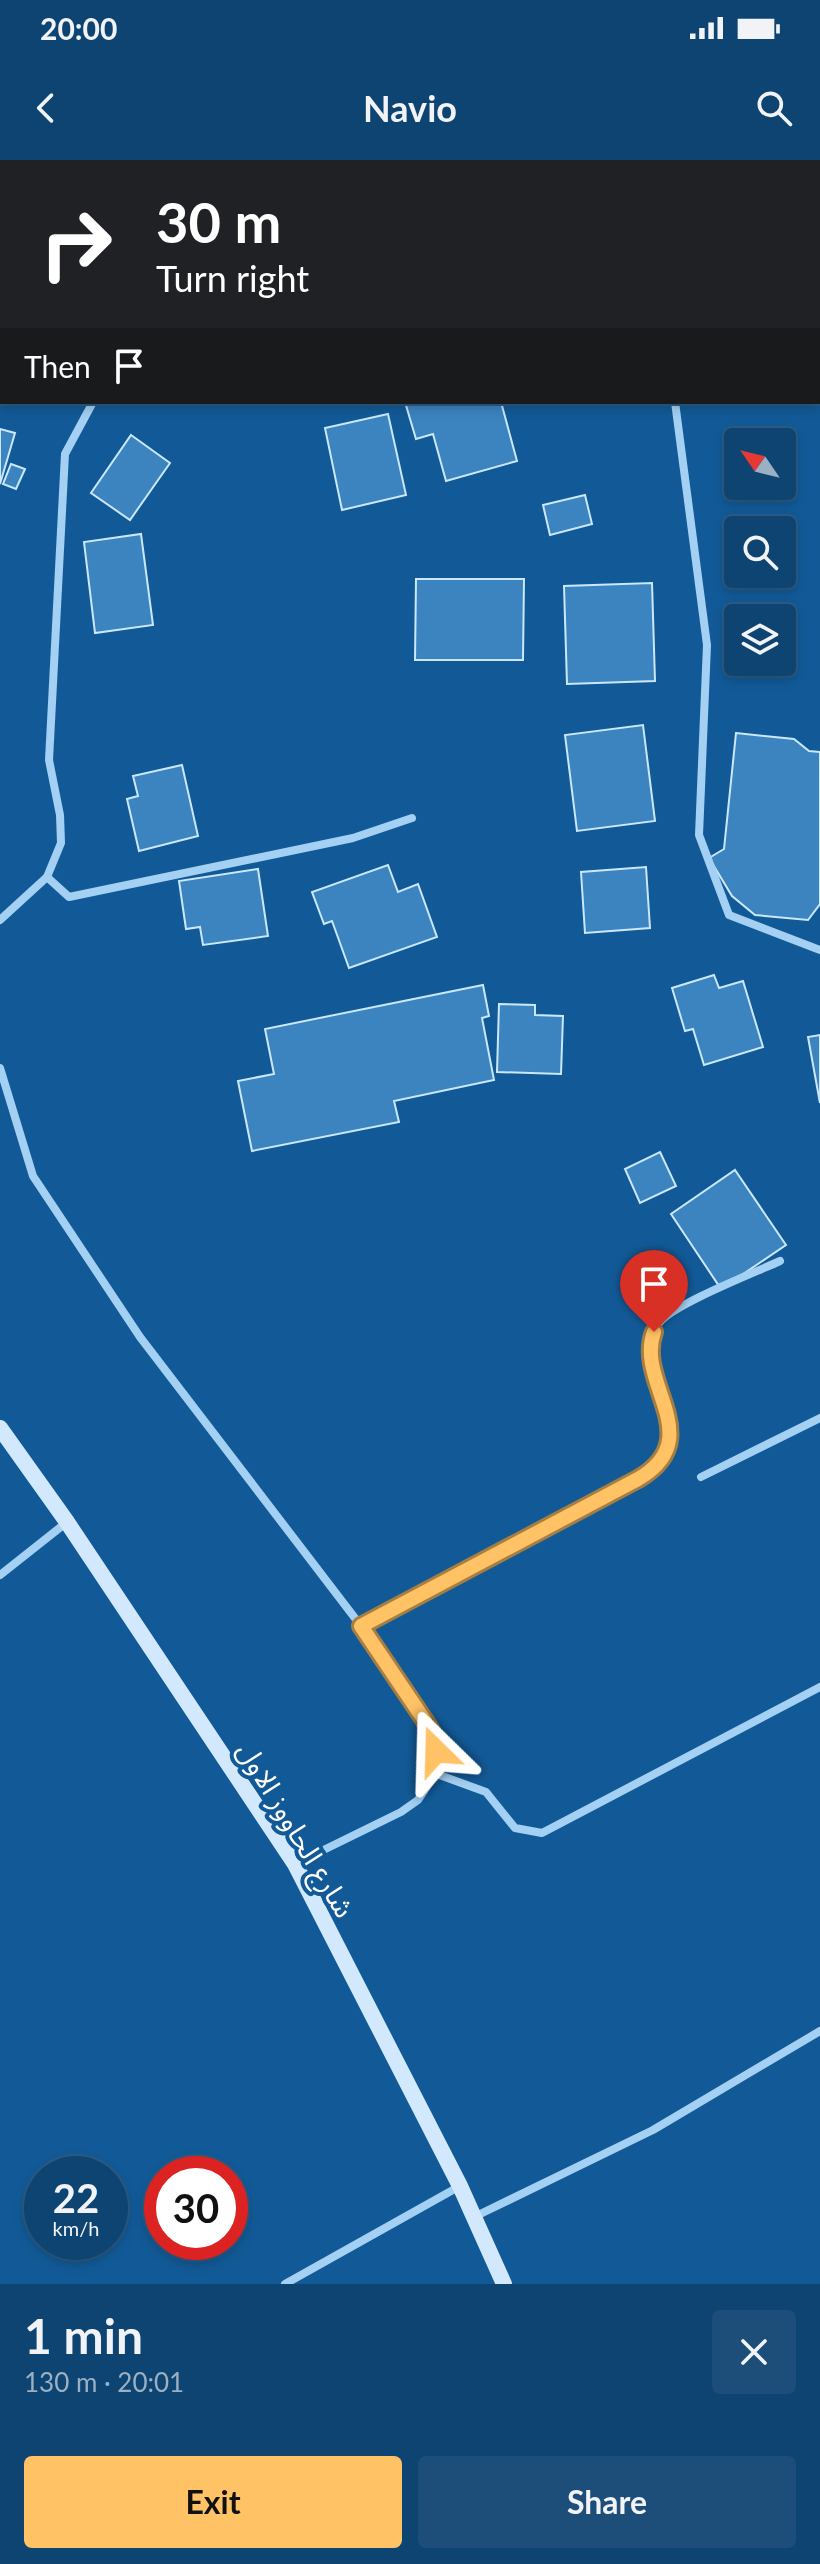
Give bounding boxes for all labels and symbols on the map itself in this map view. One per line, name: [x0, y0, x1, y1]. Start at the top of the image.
north arrow: [724, 428, 796, 500]
pin: [620, 1250, 688, 1332]
position arrow: [394, 1709, 478, 1793]
street label: شارع الحاووز الاول: [227, 1735, 363, 1926]
speed limit sign: 30: [144, 2156, 248, 2260]

